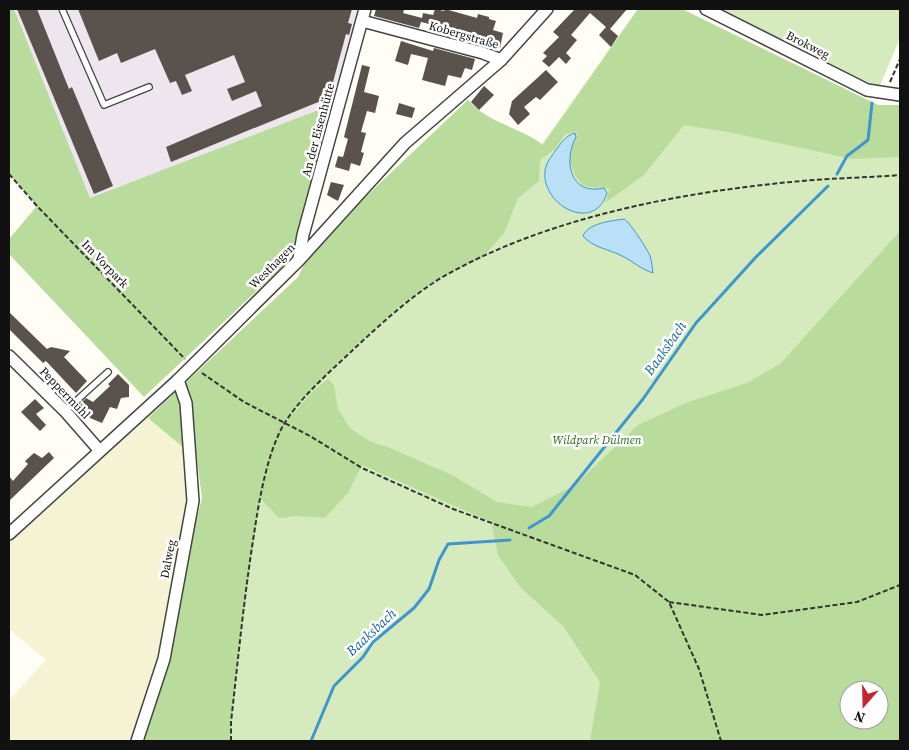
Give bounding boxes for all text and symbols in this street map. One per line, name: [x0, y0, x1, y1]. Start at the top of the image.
street label: Kobergstraße: [427, 17, 501, 53]
street label: Brokweg: [784, 27, 832, 63]
street label: An der Eisenhütte: [298, 81, 338, 179]
street label: Im Vorpark: [78, 236, 132, 292]
street label: Westhagen: [246, 240, 298, 292]
water label: Baaksbach: [638, 317, 691, 380]
street label: Peppermühl: [36, 364, 94, 423]
park label: Wildpark Dülmen: [552, 432, 642, 448]
street label: Dalweg: [156, 538, 180, 580]
water label: Baaksbach: [341, 603, 401, 661]
north arrow: [839, 680, 889, 730]
text: N: [851, 706, 868, 728]

